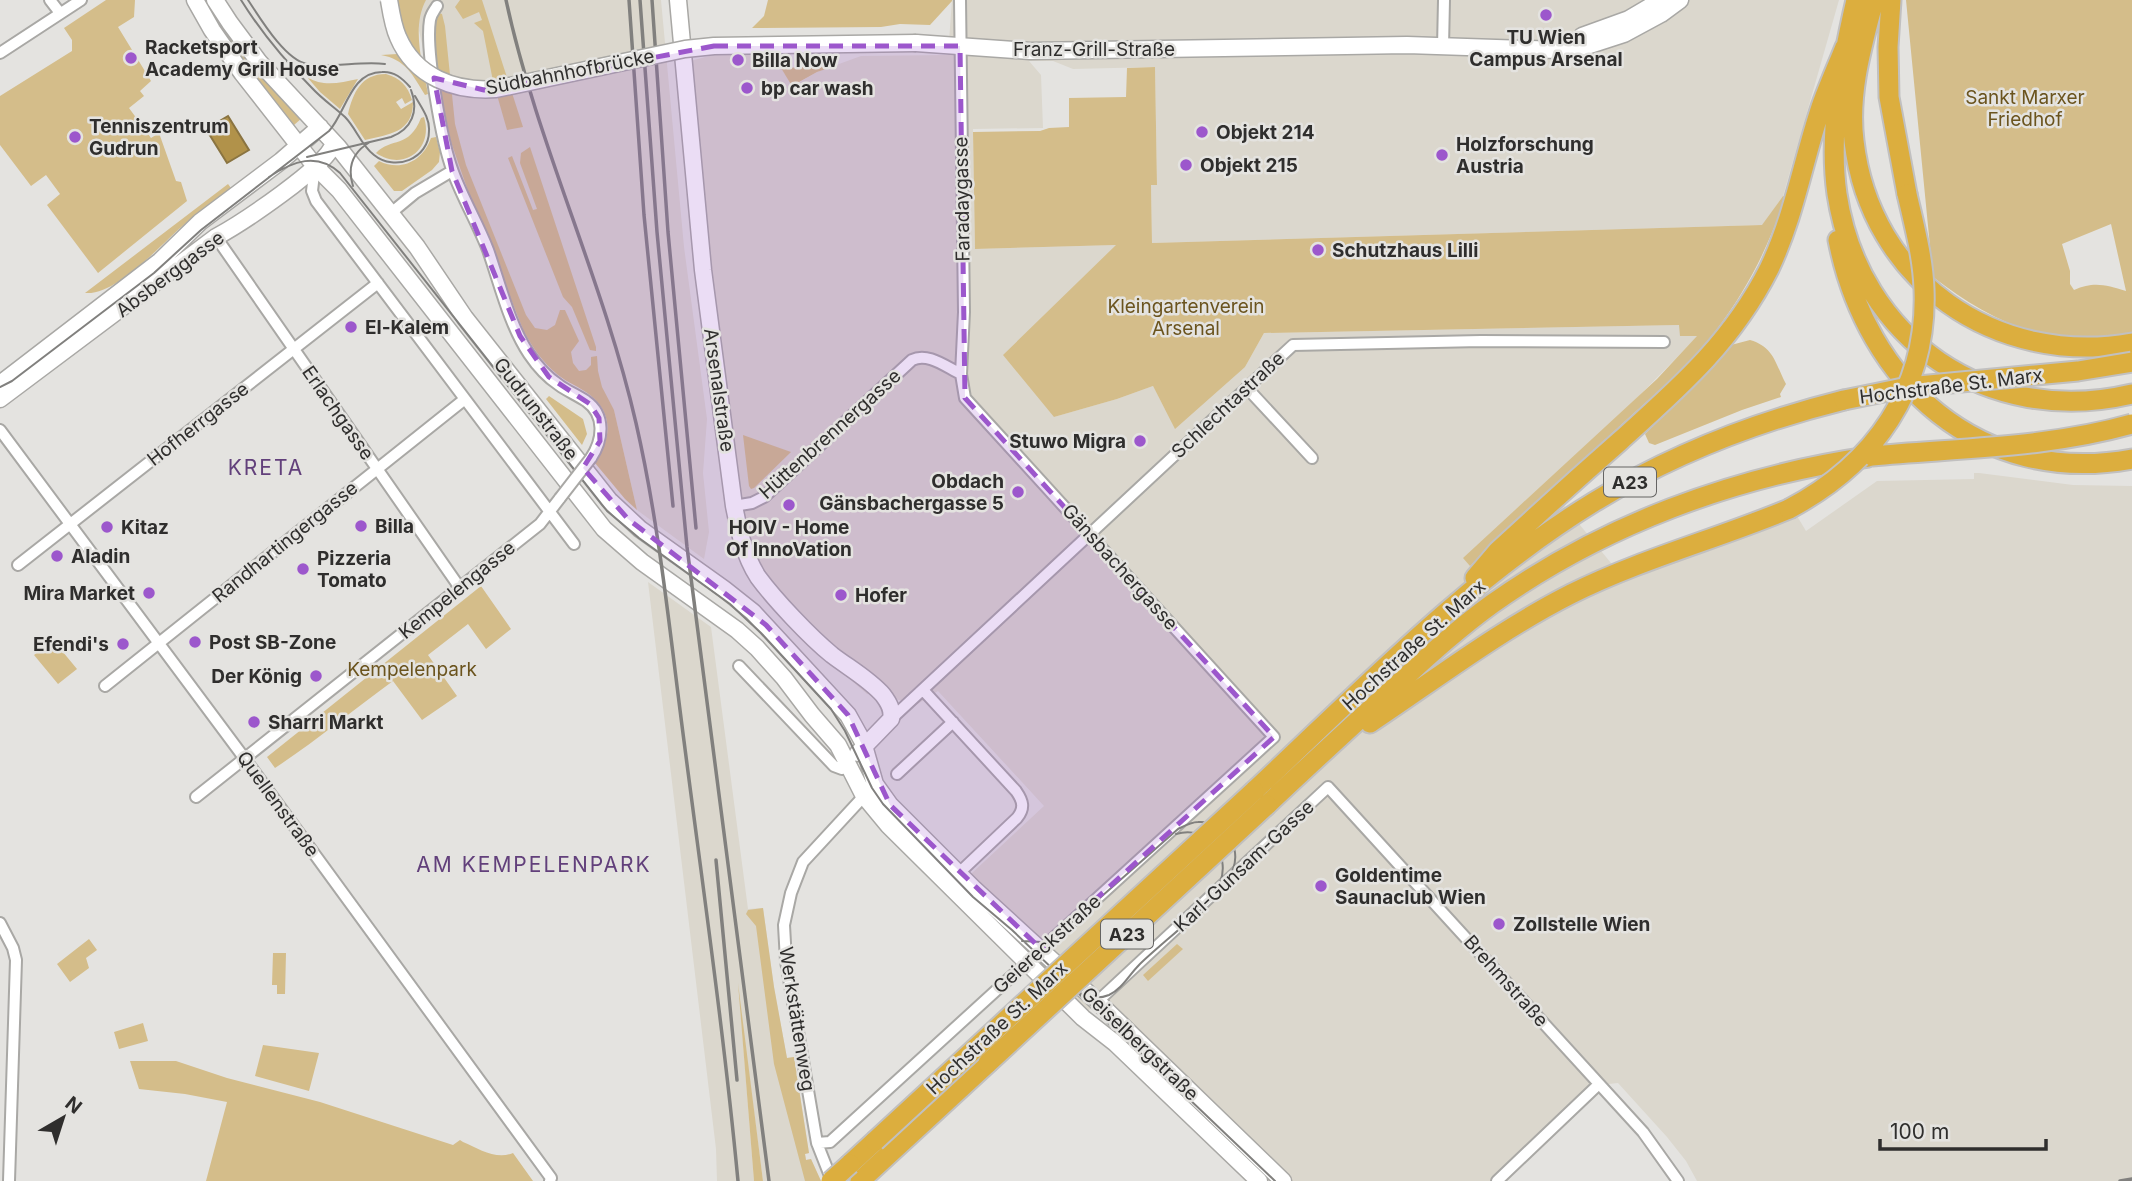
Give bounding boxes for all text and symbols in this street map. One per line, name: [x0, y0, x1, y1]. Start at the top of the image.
marker: TU Wien Campus Arsenal: [1538, 7, 1554, 23]
place label: TU Wien Campus Arsenal: [1469, 26, 1623, 71]
place label: Racketsport Academy Grill House: [145, 36, 339, 81]
street label: Franz-Grill-Straße: [1013, 38, 1175, 61]
street label: Südbahnhofbrücke: [484, 44, 656, 100]
place label: Billa Now: [752, 49, 838, 72]
marker: Racketsport Academy Grill House: [123, 50, 139, 66]
marker: Billa Now: [730, 52, 746, 68]
place label: bp car wash: [761, 77, 874, 100]
marker: bp car wash: [739, 80, 755, 96]
park label: Sankt Marxer Friedhof: [1965, 86, 2085, 131]
place label: Tenniszentrum Gudrun: [89, 115, 228, 160]
place label: Objekt 214: [1216, 121, 1315, 144]
marker: Objekt 214: [1194, 124, 1210, 140]
marker: Tenniszentrum Gudrun: [67, 129, 83, 145]
place label: Holzforschung Austria: [1456, 133, 1594, 178]
street label: Faradaygasse: [949, 136, 975, 262]
marker: Holzforschung Austria: [1434, 147, 1450, 163]
place label: Objekt 215: [1200, 154, 1298, 177]
marker: Objekt 215: [1178, 157, 1194, 173]
street label: Absberggasse: [111, 226, 229, 322]
place label: Schutzhaus Lilli: [1332, 239, 1478, 262]
marker: Schutzhaus Lilli: [1310, 242, 1326, 258]
park label: Kleingartenverein Arsenal: [1107, 295, 1265, 340]
place label: El-Kalem: [365, 316, 449, 339]
marker: El-Kalem: [343, 319, 359, 335]
street label: Arsenalstraße: [699, 327, 739, 453]
street label: Schlechtastraße: [1167, 347, 1289, 463]
street label: Gudrunstraße: [489, 353, 583, 465]
street label: Erlachgasse: [297, 361, 379, 465]
street label: Hochstraße St. Marx: [1858, 363, 2044, 409]
street label: Hüttenbrennergasse: [754, 364, 906, 504]
street label: Hofherrgasse: [143, 377, 253, 471]
place label: Stuwo Migra: [1009, 430, 1126, 453]
marker: Stuwo Migra: [1132, 433, 1148, 449]
district label: KRETA: [228, 455, 304, 480]
road number: A23: [1604, 468, 1656, 496]
place label: Obdach Gänsbachergasse 5: [819, 470, 1004, 515]
street label: Randhartingergasse: [208, 476, 362, 608]
marker: Obdach Gänsbachergasse 5: [1010, 484, 1026, 500]
marker: HOIV - Home Of InnoVation: [781, 497, 797, 513]
street label: Gänsbachergasse: [1057, 499, 1183, 635]
place label: Billa: [375, 515, 414, 538]
place label: Kitaz: [121, 516, 169, 539]
place label: HOIV - Home Of InnoVation: [726, 516, 852, 561]
marker: Billa: [353, 518, 369, 534]
marker: Kitaz: [99, 519, 115, 535]
street label: Kempelengasse: [394, 536, 520, 644]
place label: Aladin: [71, 545, 130, 568]
place label: Pizzeria Tomato: [317, 547, 391, 592]
marker: Aladin: [49, 548, 65, 564]
marker: Pizzeria Tomato: [295, 561, 311, 577]
street label: Hochstraße St. Marx: [1338, 575, 1490, 715]
place label: Mira Market: [24, 582, 135, 605]
place label: Hofer: [855, 584, 907, 607]
marker: Mira Market: [141, 585, 157, 601]
marker: Hofer: [833, 587, 849, 603]
place label: Post SB-Zone: [209, 631, 336, 654]
place label: Efendi's: [33, 633, 109, 656]
marker: Post SB-Zone: [187, 634, 203, 650]
marker: Efendi's: [115, 636, 131, 652]
park label: Kempelenpark: [347, 658, 477, 681]
place label: Der König: [211, 665, 302, 688]
marker: Der König: [308, 668, 324, 684]
place label: Sharri Markt: [268, 711, 383, 734]
marker: Sharri Markt: [246, 714, 262, 730]
street label: Quellenstraße: [232, 747, 324, 861]
street label: Karl-Gunsam-Gasse: [1169, 795, 1319, 937]
district label: AM KEMPELENPARK: [416, 852, 652, 877]
place label: Goldentime Saunaclub Wien: [1335, 864, 1486, 909]
marker: Goldentime Saunaclub Wien: [1313, 878, 1329, 894]
street label: Geiereckstraße: [988, 890, 1106, 998]
place label: Zollstelle Wien: [1513, 913, 1650, 936]
marker: Zollstelle Wien: [1491, 916, 1507, 932]
road number: A23: [1101, 919, 1153, 948]
street label: Brehmstraße: [1459, 931, 1553, 1031]
street label: Werkstättenweg: [774, 945, 820, 1093]
street label: Hochstraße St. Marx: [922, 957, 1072, 1099]
street label: Geiselbergstraße: [1077, 982, 1203, 1106]
north arrow: [28, 1083, 98, 1153]
text: N: [61, 1092, 86, 1119]
scale bar: [1880, 1108, 2046, 1152]
text: 100 m: [1890, 1119, 1949, 1144]

